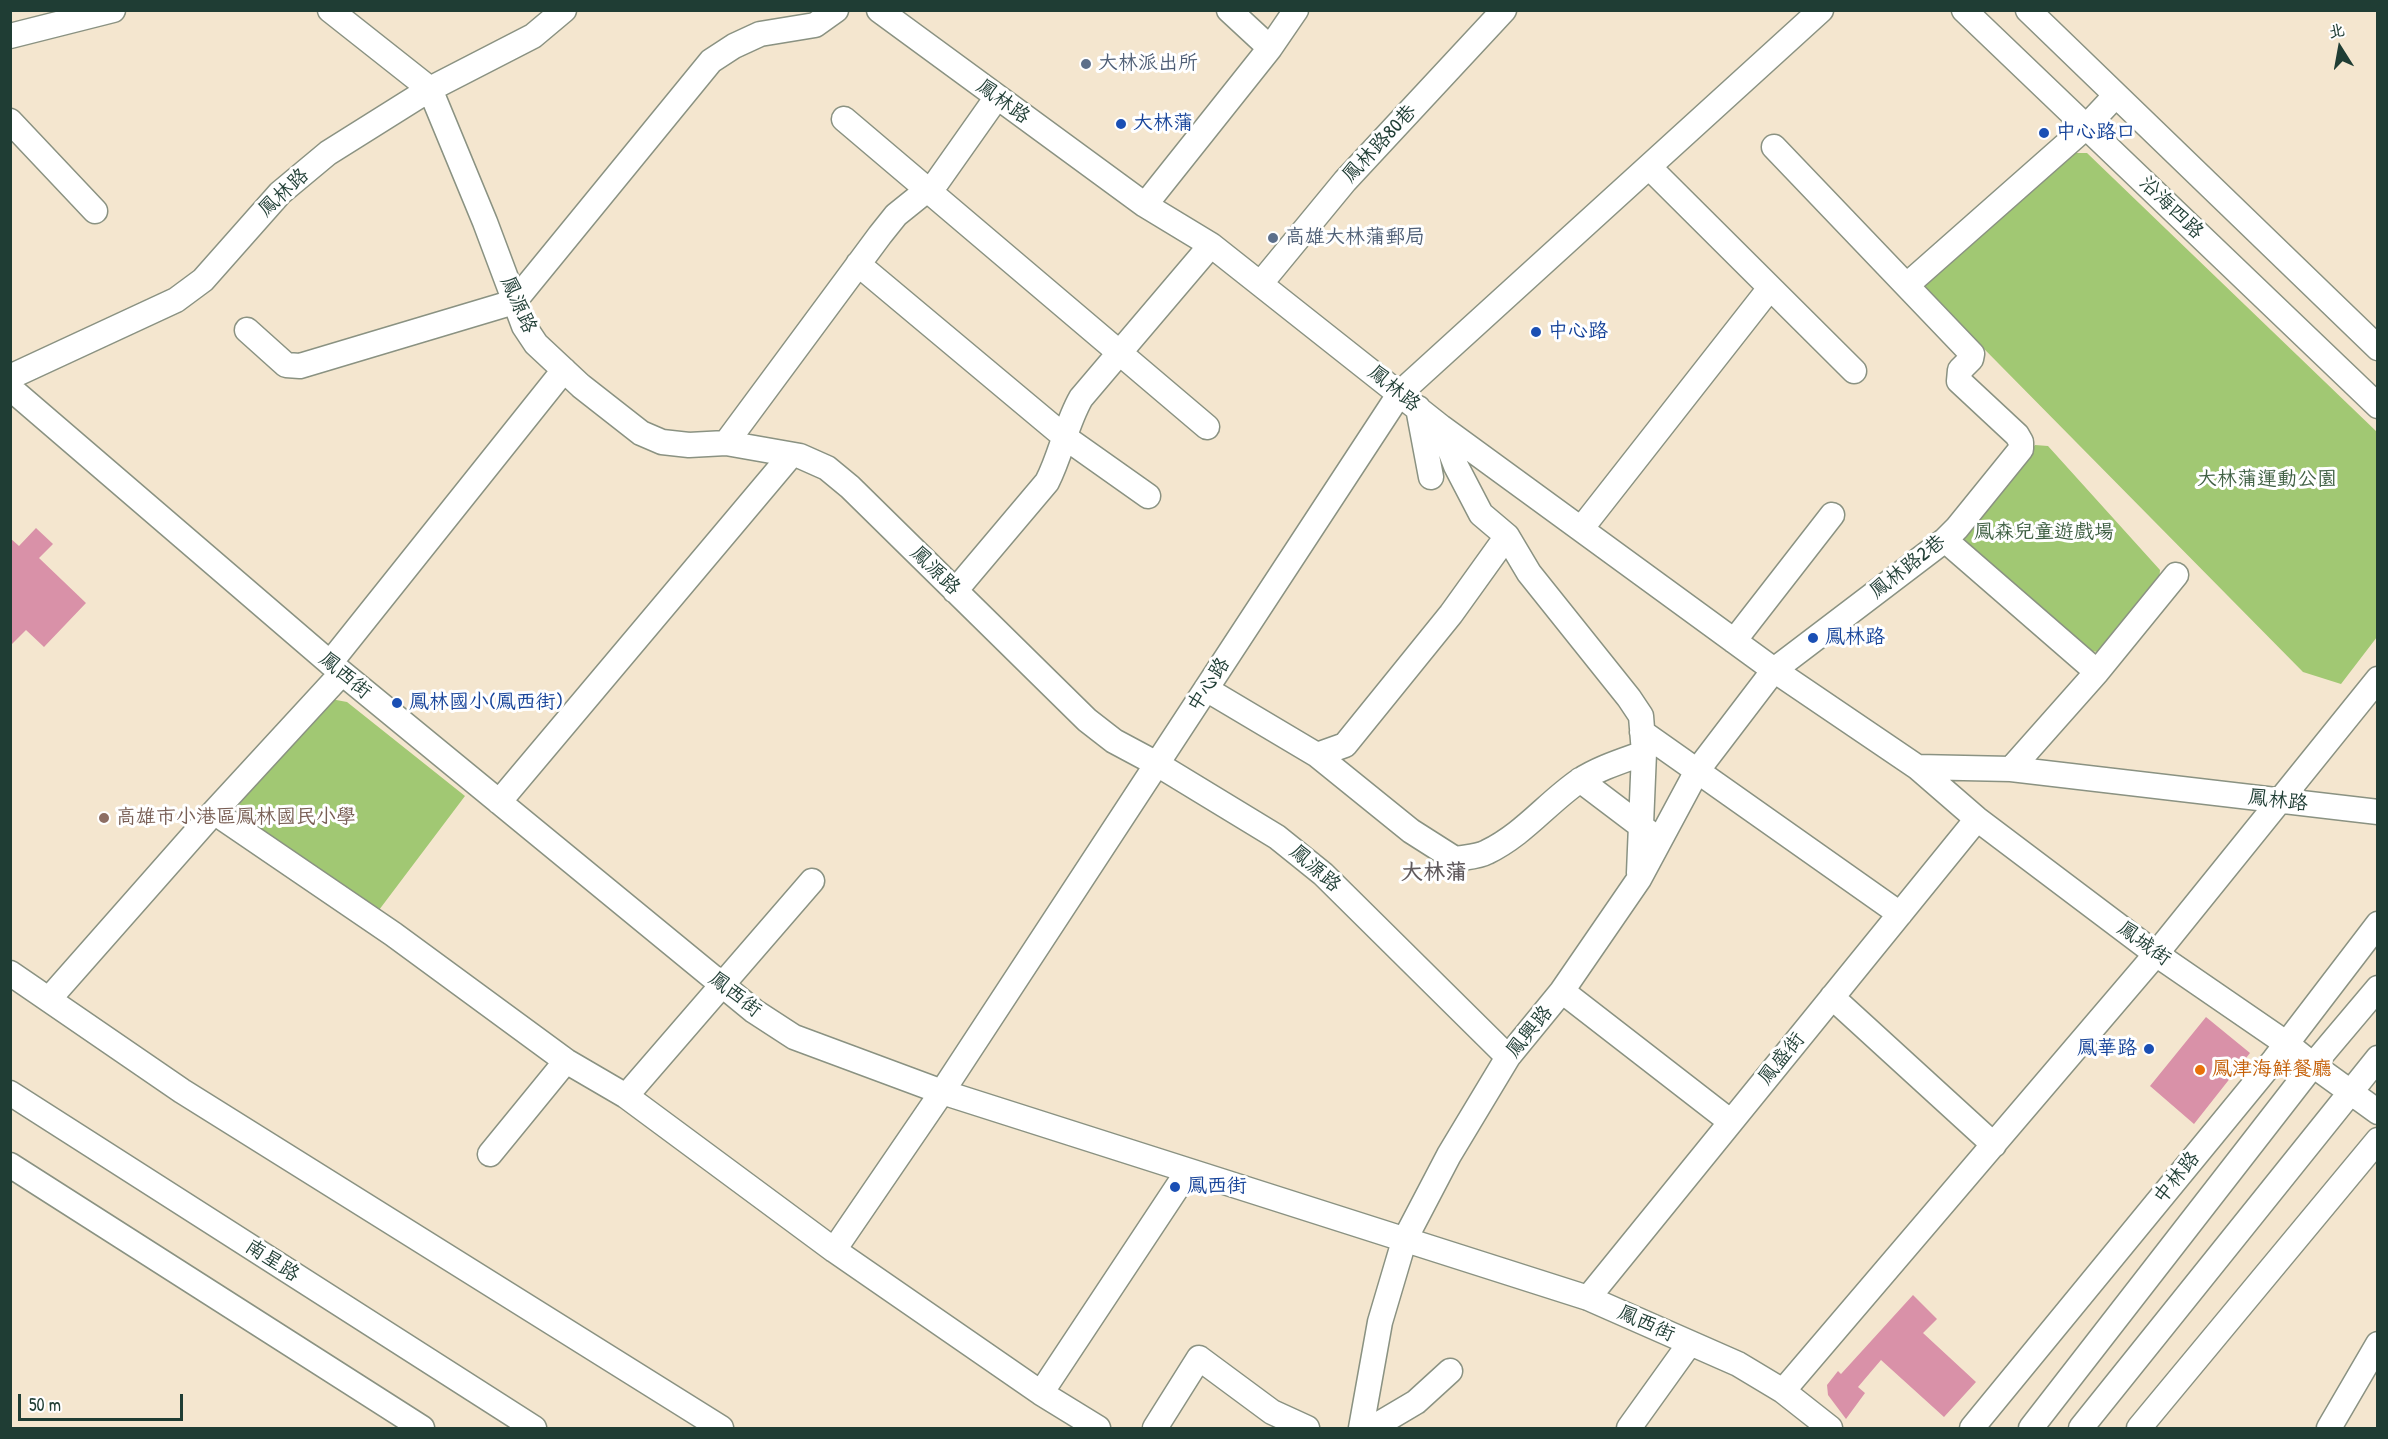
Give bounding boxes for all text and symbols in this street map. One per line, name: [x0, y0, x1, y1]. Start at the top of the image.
north arrow: [2310, 18, 2370, 78]
text: 北: [2327, 18, 2347, 43]
place label: 大林派出所: [1098, 52, 1198, 76]
marker: 大林派出所: [1079, 57, 1093, 71]
street label: 鳳林路: [972, 75, 1034, 129]
street label: 鳳林路80巷: [1338, 100, 1422, 188]
place label: 大林蒲: [1133, 112, 1193, 136]
marker: 大林蒲: [1114, 117, 1128, 131]
place label: 中心路口: [2056, 121, 2136, 145]
marker: 中心路口: [2037, 126, 2051, 140]
street label: 鳳林路: [254, 164, 314, 222]
street label: 沿海四路: [2134, 172, 2208, 244]
place label: 高雄大林蒲郵局: [1285, 226, 1425, 250]
marker: 高雄大林蒲郵局: [1266, 231, 1280, 245]
street label: 鳳源路: [495, 273, 541, 337]
place label: 中心路: [1548, 320, 1608, 344]
marker: 中心路: [1529, 325, 1543, 339]
street label: 鳳林路: [1363, 361, 1425, 417]
park label: 大林蒲運動公園: [2197, 468, 2337, 492]
park label: 鳳森兒童遊戲場: [1974, 521, 2114, 545]
street label: 鳳林路2巷: [1865, 530, 1951, 604]
street label: 鳳源路: [905, 542, 965, 600]
place label: 鳳林路: [1825, 626, 1885, 650]
marker: 鳳林路: [1806, 631, 1820, 645]
street label: 鳳西街: [314, 648, 376, 704]
street label: 中心路: [1183, 653, 1235, 717]
place label: 鳳林國小(鳳西街): [409, 691, 563, 715]
marker: 鳳林國小(鳳西街): [390, 696, 404, 710]
street label: 鳳林路: [2247, 785, 2309, 817]
place label: 高雄市小港區鳳林國民小學: [116, 806, 356, 830]
marker: 高雄市小港區鳳林國民小學: [97, 811, 111, 825]
street label: 鳳源路: [1284, 840, 1346, 898]
district label: 大林蒲: [1401, 860, 1467, 886]
street label: 鳳城街: [2113, 917, 2175, 971]
street label: 鳳西街: [704, 967, 766, 1023]
street label: 鳳興路: [1502, 1001, 1558, 1063]
street label: 鳳盛街: [1754, 1028, 1810, 1090]
place label: 鳳華路: [2077, 1037, 2137, 1061]
marker: 鳳華路: [2142, 1042, 2156, 1056]
place label: 鳳津海鮮餐廳: [2212, 1058, 2332, 1082]
marker: 鳳津海鮮餐廳: [2193, 1063, 2207, 1077]
street label: 中林路: [2149, 1147, 2205, 1209]
place label: 鳳西街: [1187, 1175, 1247, 1199]
marker: 鳳西街: [1168, 1180, 1182, 1194]
street label: 南星路: [240, 1235, 304, 1287]
street label: 鳳西街: [1614, 1301, 1678, 1347]
scale bar: [21, 1382, 186, 1420]
text: 50 m: [29, 1392, 61, 1417]

